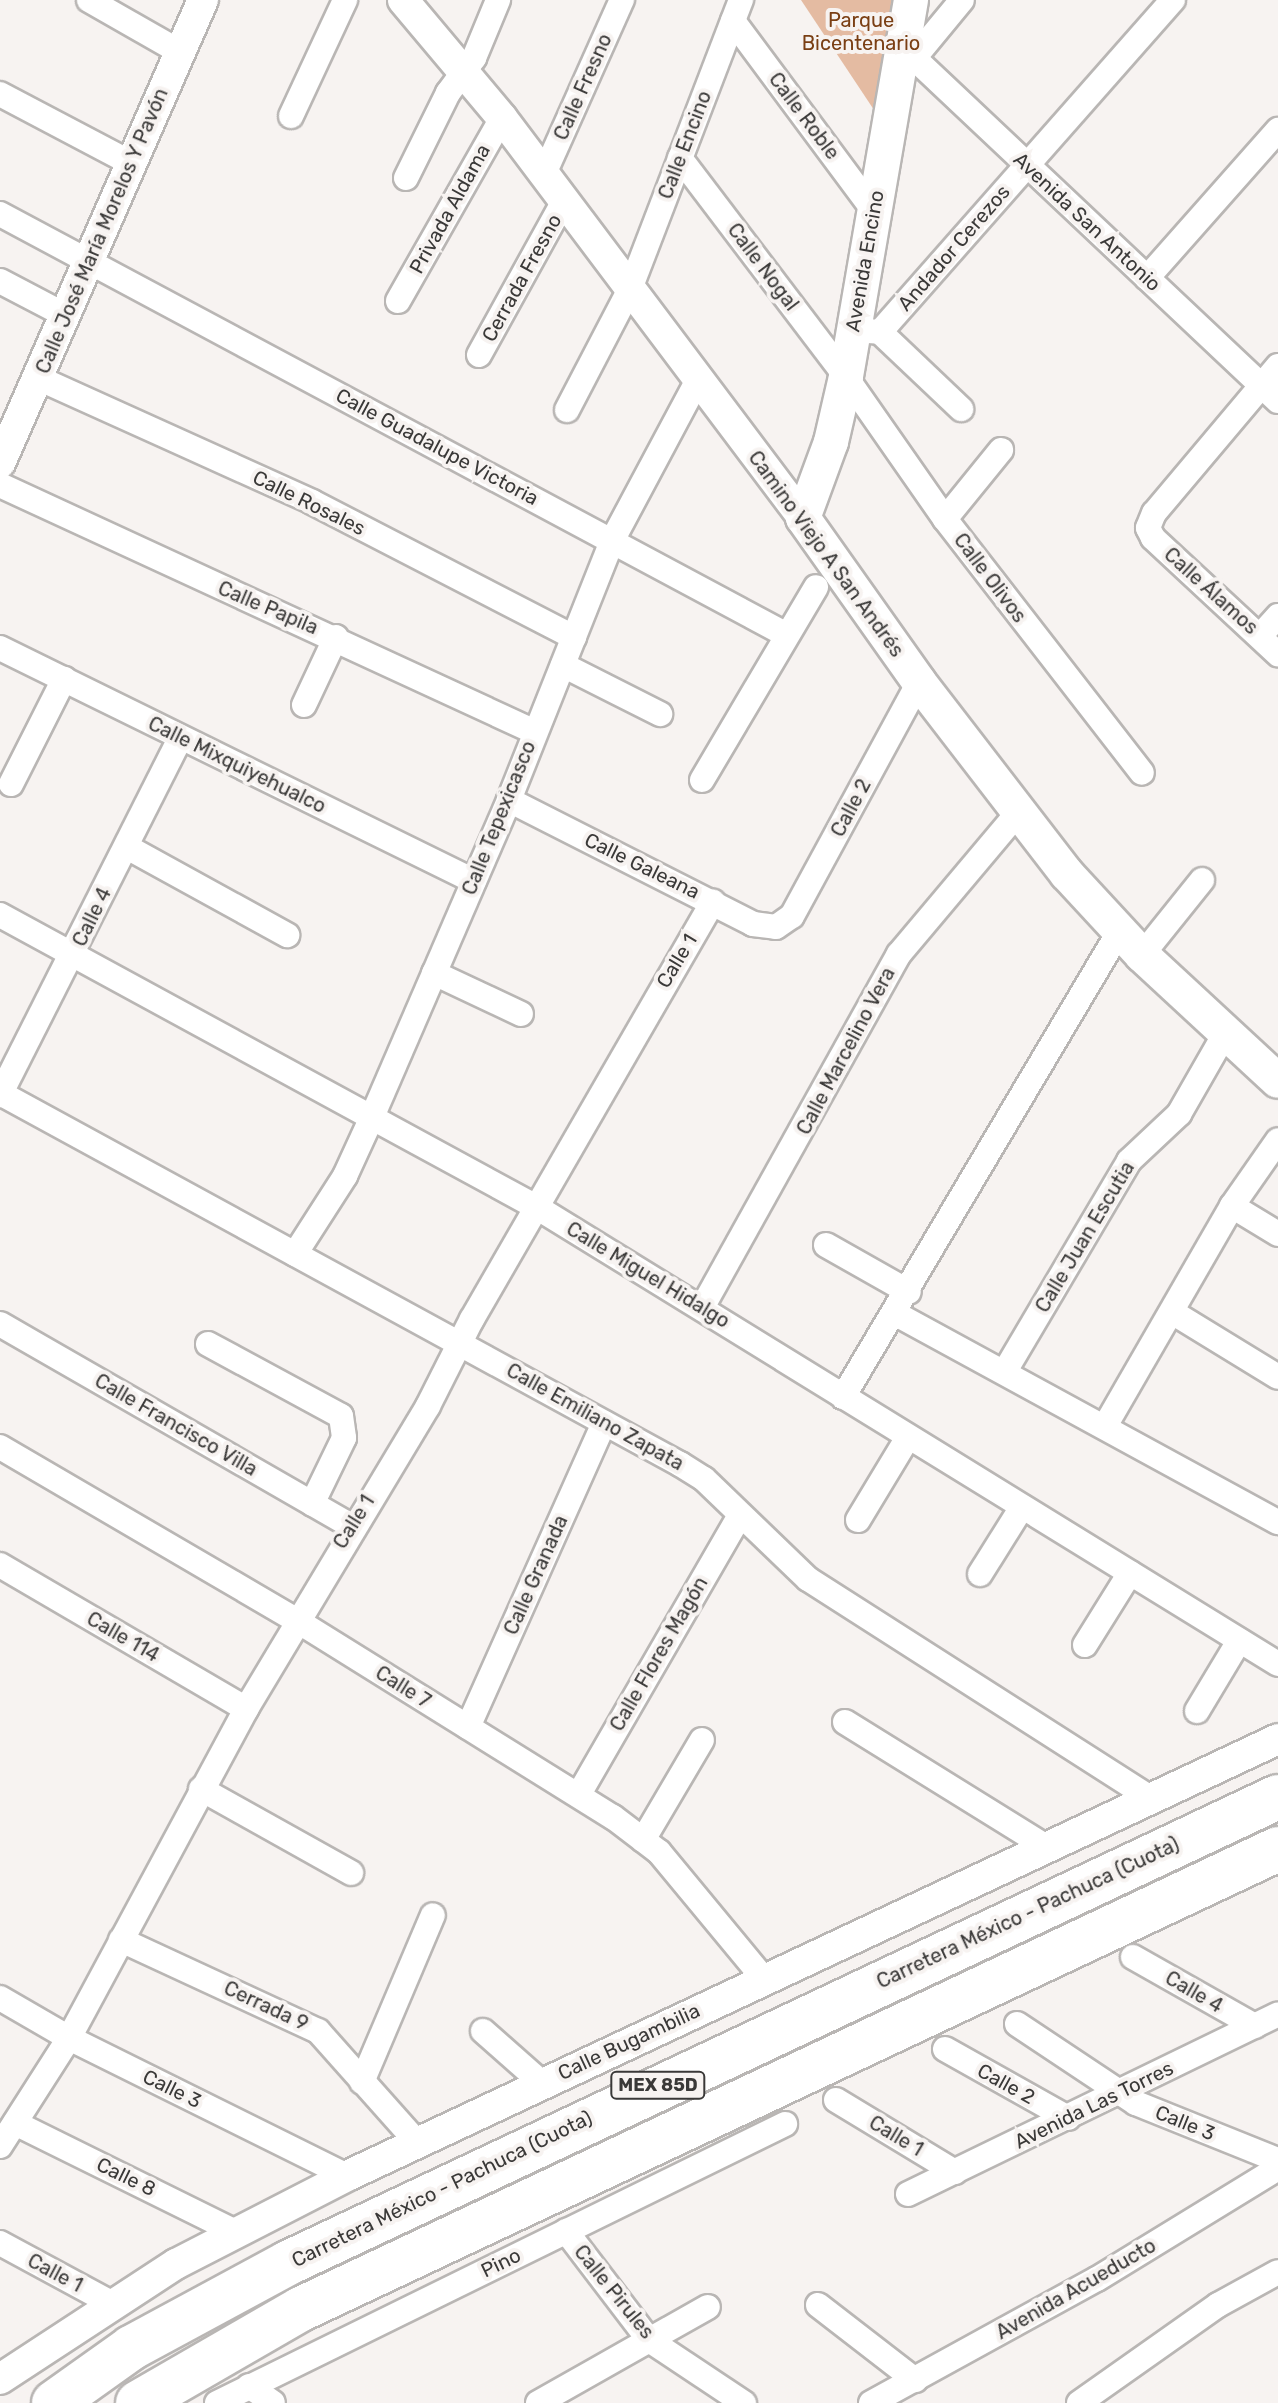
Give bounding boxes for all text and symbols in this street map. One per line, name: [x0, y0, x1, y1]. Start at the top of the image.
park label: Parque Bicentenario: [802, 8, 920, 55]
street label: Calle Fresno: [549, 30, 617, 144]
street label: Calle Roble: [764, 68, 844, 164]
street label: Calle José María Morelos Y Pavón: [31, 84, 173, 378]
street label: Calle Encino: [653, 88, 717, 202]
street label: Privada Aldama: [404, 140, 496, 278]
street label: Avenida San Antonio: [1008, 147, 1166, 297]
street label: Andador Cerezos: [893, 180, 1015, 316]
street label: Avenida Encino: [841, 188, 889, 334]
street label: Cerrada Fresno: [477, 210, 567, 346]
street label: Calle Nogal: [722, 218, 804, 316]
street label: Calle Guadalupe Victoria: [331, 383, 543, 511]
street label: Camino Viejo A San Andrés: [743, 445, 909, 663]
street label: Calle Rosales: [249, 465, 369, 541]
street label: Calle Olivos: [949, 529, 1031, 627]
street label: Calle Álamos: [1159, 542, 1263, 640]
street label: Calle Papila: [214, 576, 322, 640]
street label: Calle Mixquiyehualco: [144, 712, 330, 818]
street label: Calle Tepexicasco: [457, 737, 541, 899]
street label: Calle 2: [826, 775, 876, 841]
street label: Calle Galeana: [581, 828, 703, 904]
street label: Calle 4: [67, 884, 117, 950]
street label: Calle 1: [652, 930, 702, 992]
street label: Calle Marcelino Vera: [792, 963, 900, 1139]
street label: Calle Juan Escutia: [1030, 1157, 1140, 1317]
street label: Calle Miguel Hidalgo: [562, 1217, 734, 1333]
street label: Calle Emiliano Zapata: [502, 1358, 688, 1476]
street label: Calle Francisco Villa: [90, 1369, 262, 1481]
street label: Calle 1: [328, 1491, 380, 1553]
street label: Calle Granada: [499, 1511, 573, 1639]
street label: Calle Flores Magón: [605, 1572, 713, 1736]
street label: Calle 114: [82, 1607, 164, 1667]
street label: Calle 7: [371, 1661, 435, 1713]
street label: Carretera México - Pachuca (Cuota): [873, 1832, 1183, 1994]
street label: Calle 4: [1161, 1966, 1227, 2018]
street label: Cerrada 9: [220, 1976, 312, 2036]
street label: Calle Bugambilia: [554, 1999, 704, 2085]
street label: Avenida Las Torres: [1010, 2056, 1178, 2154]
street label: Calle 2: [973, 2058, 1039, 2110]
street label: Calle 3: [139, 2065, 205, 2113]
road number: MEX 85D: [610, 2071, 706, 2099]
street label: Calle 3: [1152, 2100, 1218, 2146]
street label: Carretera México - Pachuca (Cuota): [288, 2106, 596, 2272]
street label: Calle 1: [865, 2111, 927, 2161]
street label: Calle 8: [92, 2152, 160, 2202]
street label: Avenida Acueducto: [991, 2233, 1161, 2345]
street label: Calle Pirules: [569, 2240, 659, 2344]
street label: Pino: [477, 2243, 525, 2283]
street label: Calle 1: [23, 2249, 87, 2297]

